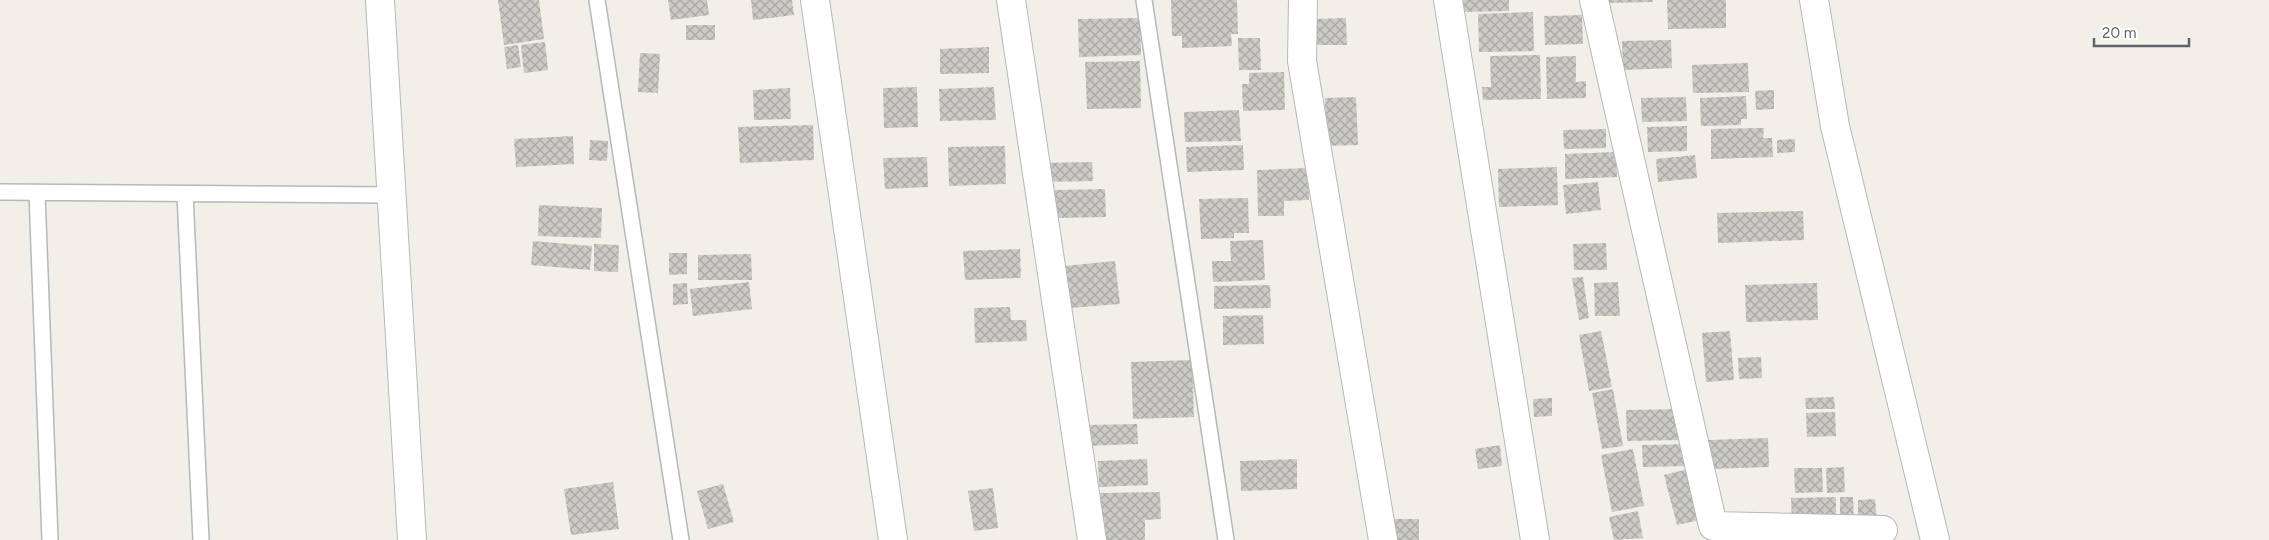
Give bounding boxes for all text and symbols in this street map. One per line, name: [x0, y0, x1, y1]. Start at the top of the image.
scale bar: [2094, 15, 2189, 47]
text: 20 m: [2102, 24, 2136, 42]

